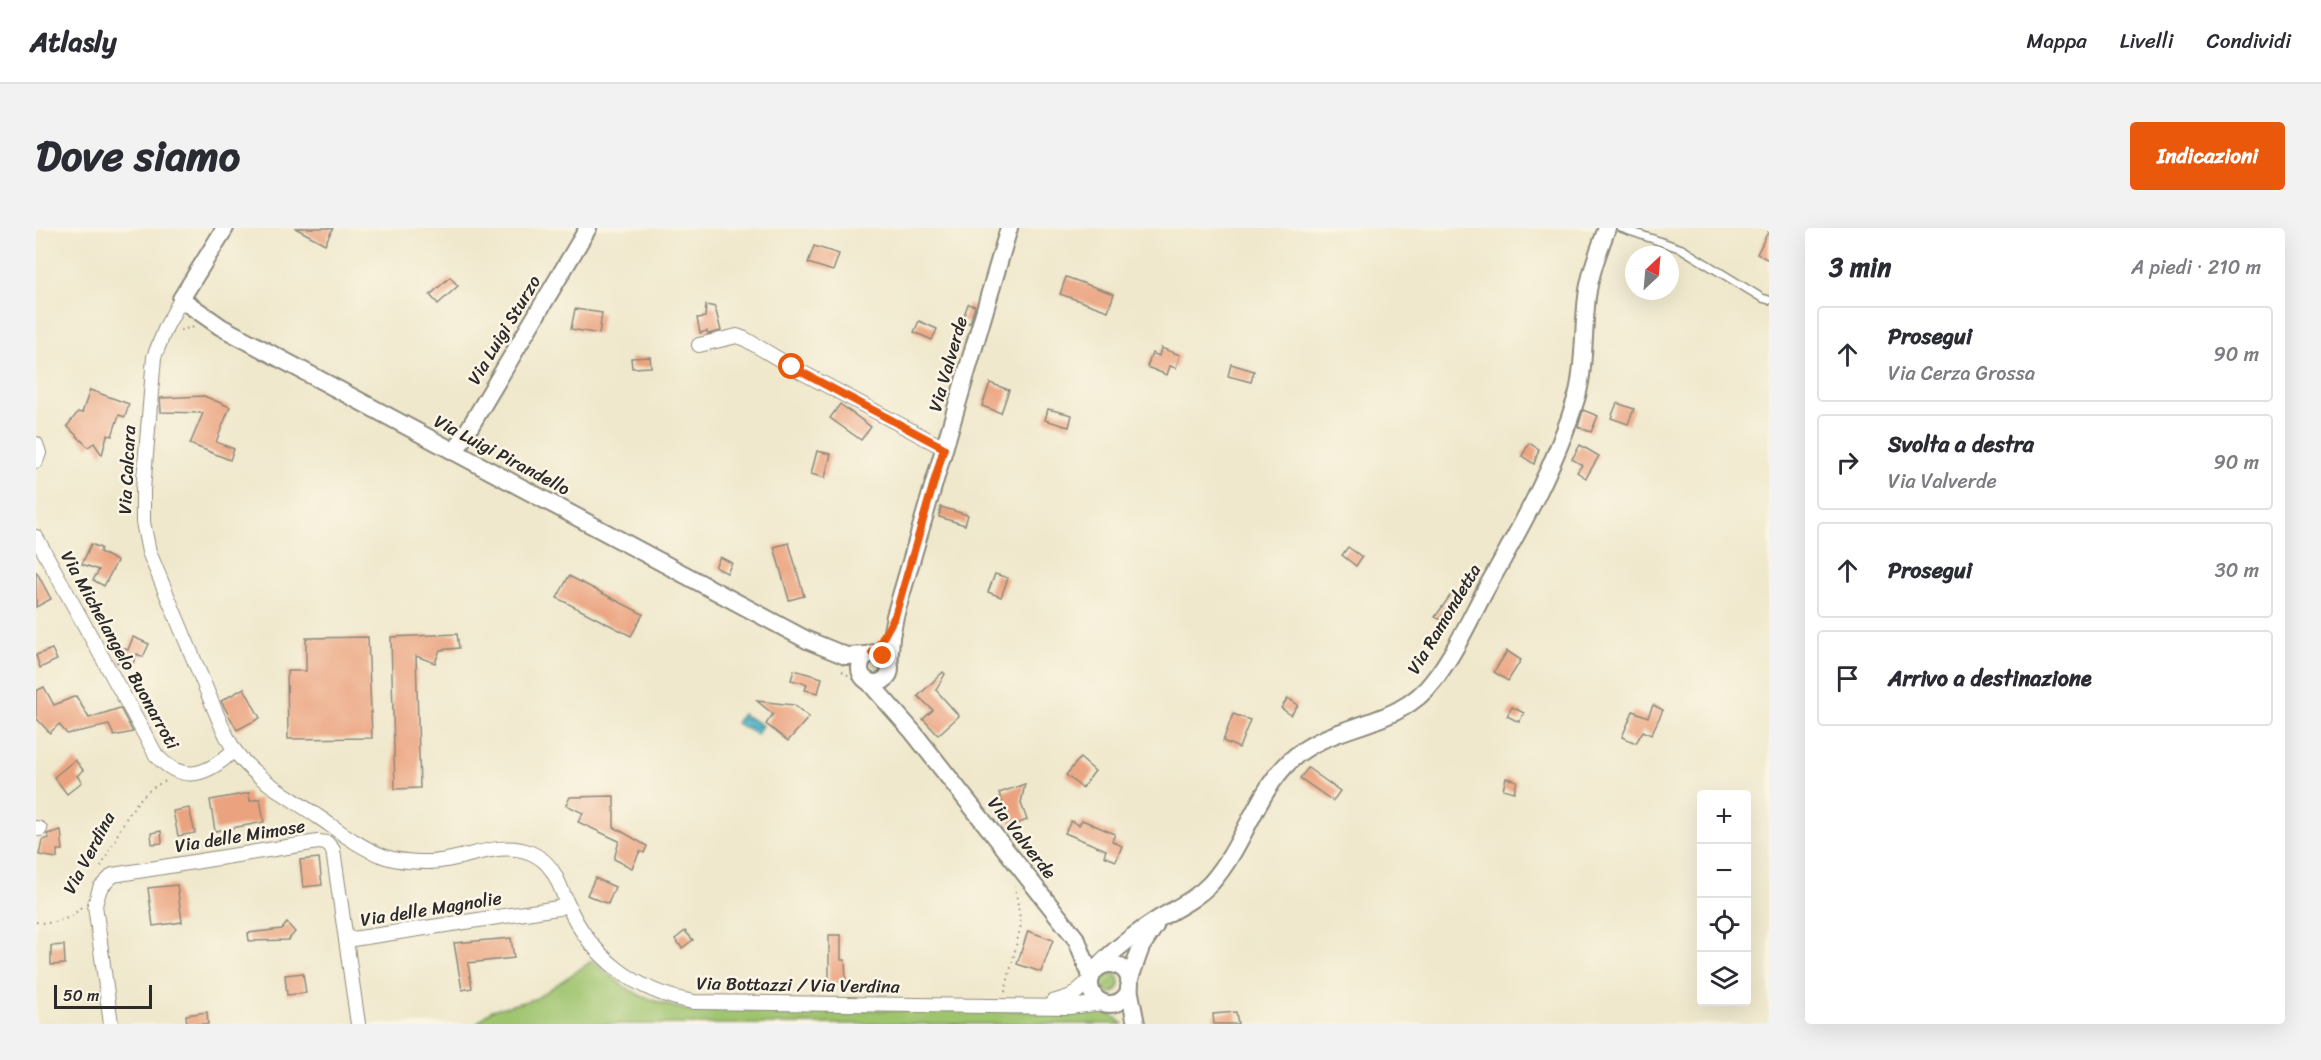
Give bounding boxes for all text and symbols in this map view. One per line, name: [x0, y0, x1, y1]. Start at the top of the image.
text: Atlasly: [30, 17, 117, 66]
text: Mappa: [2026, 22, 2087, 60]
text: Livelli: [2120, 22, 2174, 60]
text: Condividi: [2207, 22, 2291, 60]
text: Dove siamo: [36, 119, 240, 193]
button: Indicazioni: [2130, 122, 2285, 190]
text: 3 min: [1829, 244, 1891, 290]
north arrow: [1625, 246, 1679, 300]
text: A piedi · 210 m: [2131, 250, 2261, 285]
street label: Via Luigi Sturzo: [459, 269, 549, 391]
street label: Via Valverde: [919, 312, 977, 416]
text: Prosegui: [1888, 317, 1972, 356]
text: 90 m: [2214, 337, 2259, 372]
icon: ahead: [1831, 338, 1864, 371]
route start: [778, 353, 804, 379]
text: Via Cerza Grossa: [1888, 356, 2035, 391]
street label: Via Luigi Pirandello: [428, 406, 576, 504]
street label: Via Calcara: [109, 424, 145, 515]
text: Svolta a destra: [1888, 425, 2034, 464]
text: 90 m: [2214, 445, 2259, 480]
icon: right: [1831, 446, 1864, 479]
text: Via Valverde: [1888, 464, 1997, 499]
street label: Via Michelangelo Buonarroti: [52, 545, 189, 756]
text: Prosegui: [1888, 551, 1972, 590]
text: 30 m: [2215, 553, 2259, 588]
icon: ahead: [1831, 554, 1864, 587]
street label: Via Ramondetta: [1398, 557, 1490, 681]
route end: [869, 642, 895, 668]
text: Arrivo a destinazione: [1888, 659, 2092, 698]
icon: arrive: [1831, 662, 1864, 695]
street label: Via Valverde: [979, 790, 1065, 886]
map controls: [1697, 790, 1751, 1006]
button: +: [1697, 790, 1751, 844]
street label: Via Verdina: [54, 805, 125, 900]
street label: Via delle Mimose: [172, 810, 308, 862]
button: −: [1697, 844, 1751, 898]
street label: Via delle Magnolie: [358, 882, 504, 936]
button: locate: [1697, 898, 1751, 952]
button: layers: [1697, 952, 1751, 1006]
street label: Via Bottazzi / Via Verdina: [696, 967, 901, 1003]
text: 50 m: [63, 981, 99, 1010]
scale bar: [54, 982, 152, 1010]

